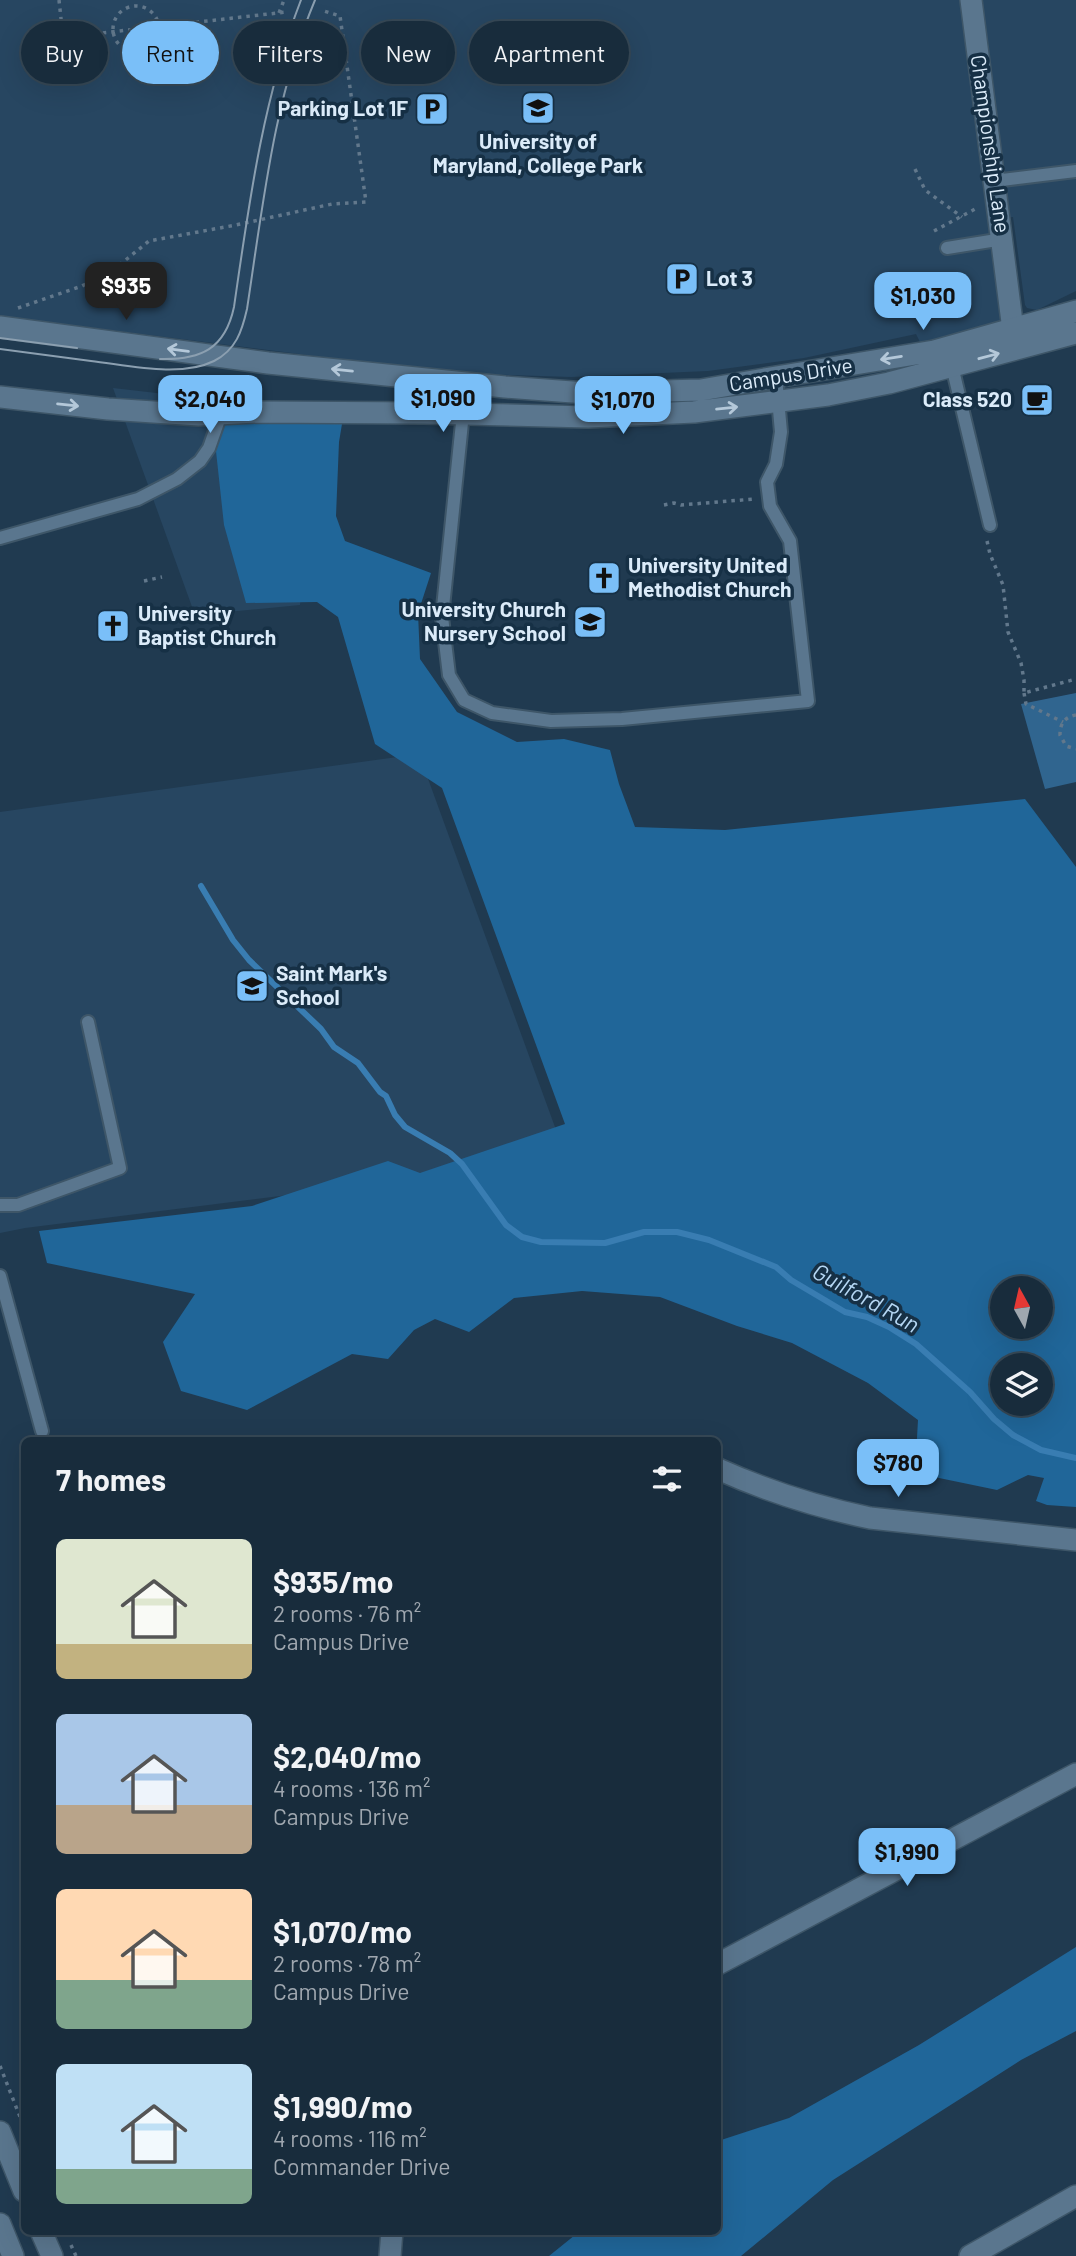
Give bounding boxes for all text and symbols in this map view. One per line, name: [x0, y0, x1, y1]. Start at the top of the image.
chip: Buy: [21, 21, 108, 84]
chip: Rent: [122, 21, 219, 84]
chip: Filters: [233, 21, 347, 84]
chip: New: [361, 21, 455, 84]
chip: Apartment: [469, 21, 629, 84]
street label: Championship Lane: [967, 53, 1016, 234]
school or university icon: University of Maryland, College Park: [519, 89, 557, 127]
parking icon: Parking Lot 1F: [413, 90, 451, 128]
place label: Parking Lot 1F: [278, 95, 408, 120]
place label: University of Maryland, College Park: [433, 128, 643, 177]
parking icon: Lot 3: [663, 260, 701, 298]
pin: $935: [85, 262, 167, 322]
place label: Lot 3: [706, 265, 753, 290]
text: $935: [101, 271, 151, 299]
pin: $1,030: [866, 272, 980, 332]
text: $1,030: [890, 281, 956, 309]
one-way arrow: [167, 343, 190, 356]
one-way arrow: [977, 349, 1000, 362]
street label: Campus Drive: [727, 351, 854, 396]
one-way arrow: [880, 352, 903, 365]
one-way arrow: [332, 363, 354, 376]
pin: $1,090: [386, 374, 500, 434]
pin: $2,040: [153, 376, 267, 435]
pin: $1,070: [566, 376, 680, 436]
cafe icon: Class 520: [1018, 381, 1056, 419]
text: $1,090: [410, 383, 476, 411]
text: $2,040: [174, 384, 246, 412]
text: $1,070: [591, 385, 655, 413]
place label: Class 520: [923, 386, 1012, 411]
one-way arrow: [56, 398, 79, 411]
one-way arrow: [715, 402, 738, 415]
place label: University United Methodist Church: [628, 552, 792, 601]
church icon: University United Methodist Church: [585, 559, 623, 597]
place label: University Church Nursery School: [401, 596, 566, 645]
place label: University Baptist Church: [138, 600, 276, 649]
school or university icon: University Church Nursery School: [571, 603, 609, 641]
church icon: University Baptist Church: [94, 607, 132, 645]
place label: Saint Mark's School: [276, 960, 387, 1009]
school or university icon: Saint Mark's School: [233, 967, 271, 1005]
water label: Guilford Run: [808, 1256, 925, 1338]
north arrow: [990, 1276, 1054, 1339]
map controls: [990, 1276, 1053, 1416]
button: layers: [990, 1353, 1053, 1416]
pin: $780: [857, 1440, 939, 1499]
text: $780: [873, 1448, 923, 1476]
icon: filters: [648, 1460, 686, 1498]
text: 7 homes: [56, 1461, 166, 1497]
text: $935/mo: [273, 1563, 393, 1599]
icon: home: [112, 1567, 196, 1651]
text: 2 rooms · 76 m²: [273, 1599, 421, 1627]
text: Campus Drive: [273, 1627, 410, 1655]
text: $2,040/mo: [273, 1738, 421, 1774]
icon: home: [112, 1742, 196, 1826]
text: 4 rooms · 136 m²: [273, 1774, 431, 1802]
text: Campus Drive: [273, 1802, 410, 1830]
pin: $1,990: [850, 1828, 964, 1888]
text: $1,990: [875, 1837, 939, 1865]
text: $1,070/mo: [273, 1913, 412, 1949]
icon: home: [112, 1917, 196, 2001]
text: 2 rooms · 78 m²: [273, 1949, 421, 1977]
text: Campus Drive: [273, 1977, 410, 2005]
text: $1,990/mo: [273, 2088, 413, 2124]
icon: home: [112, 2092, 196, 2176]
text: 4 rooms · 116 m²: [273, 2124, 427, 2152]
text: Commander Drive: [273, 2152, 451, 2180]

